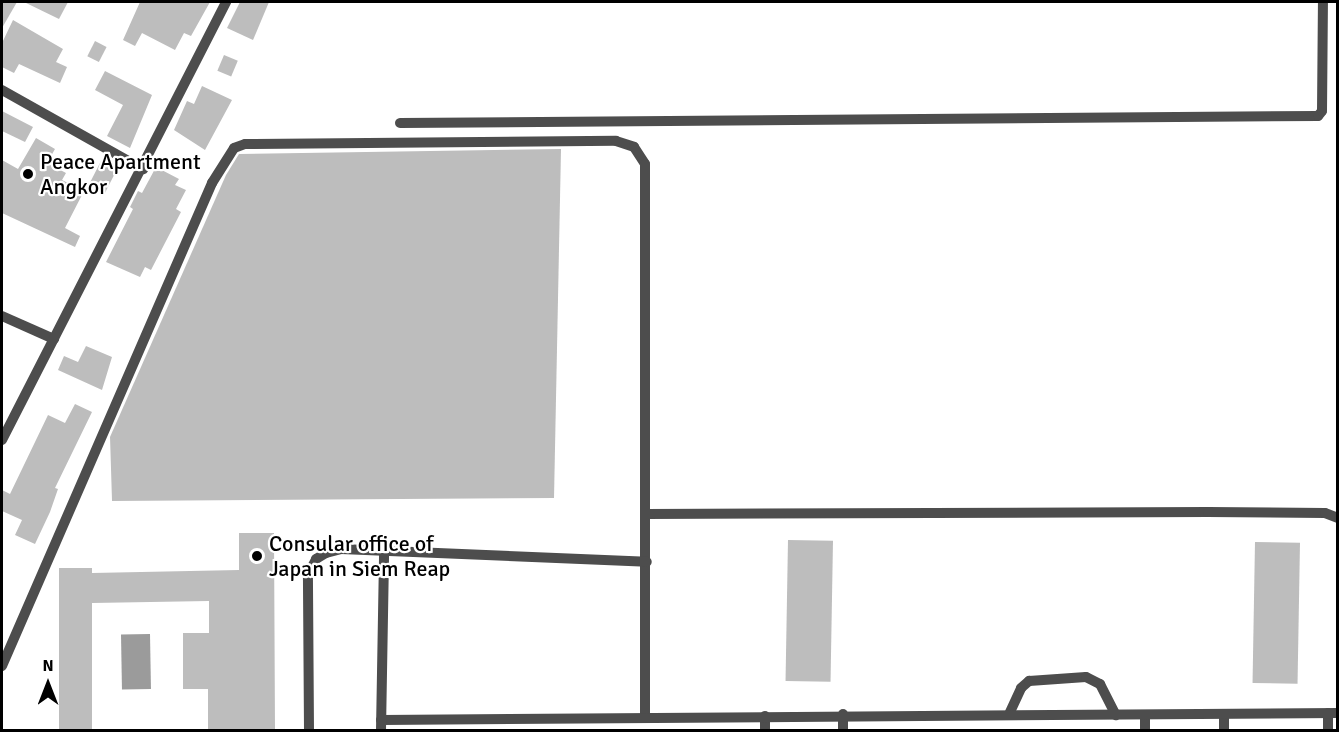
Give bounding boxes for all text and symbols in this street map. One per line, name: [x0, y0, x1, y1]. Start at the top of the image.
place label: Peace Apartment Angkor: [40, 148, 201, 200]
marker: Peace Apartment Angkor: [21, 167, 35, 181]
place label: Consular office of Japan in Siem Reap: [269, 530, 450, 582]
marker: Consular office of Japan in Siem Reap: [250, 549, 264, 563]
north arrow: [18, 654, 78, 714]
text: N: [42, 656, 54, 676]

